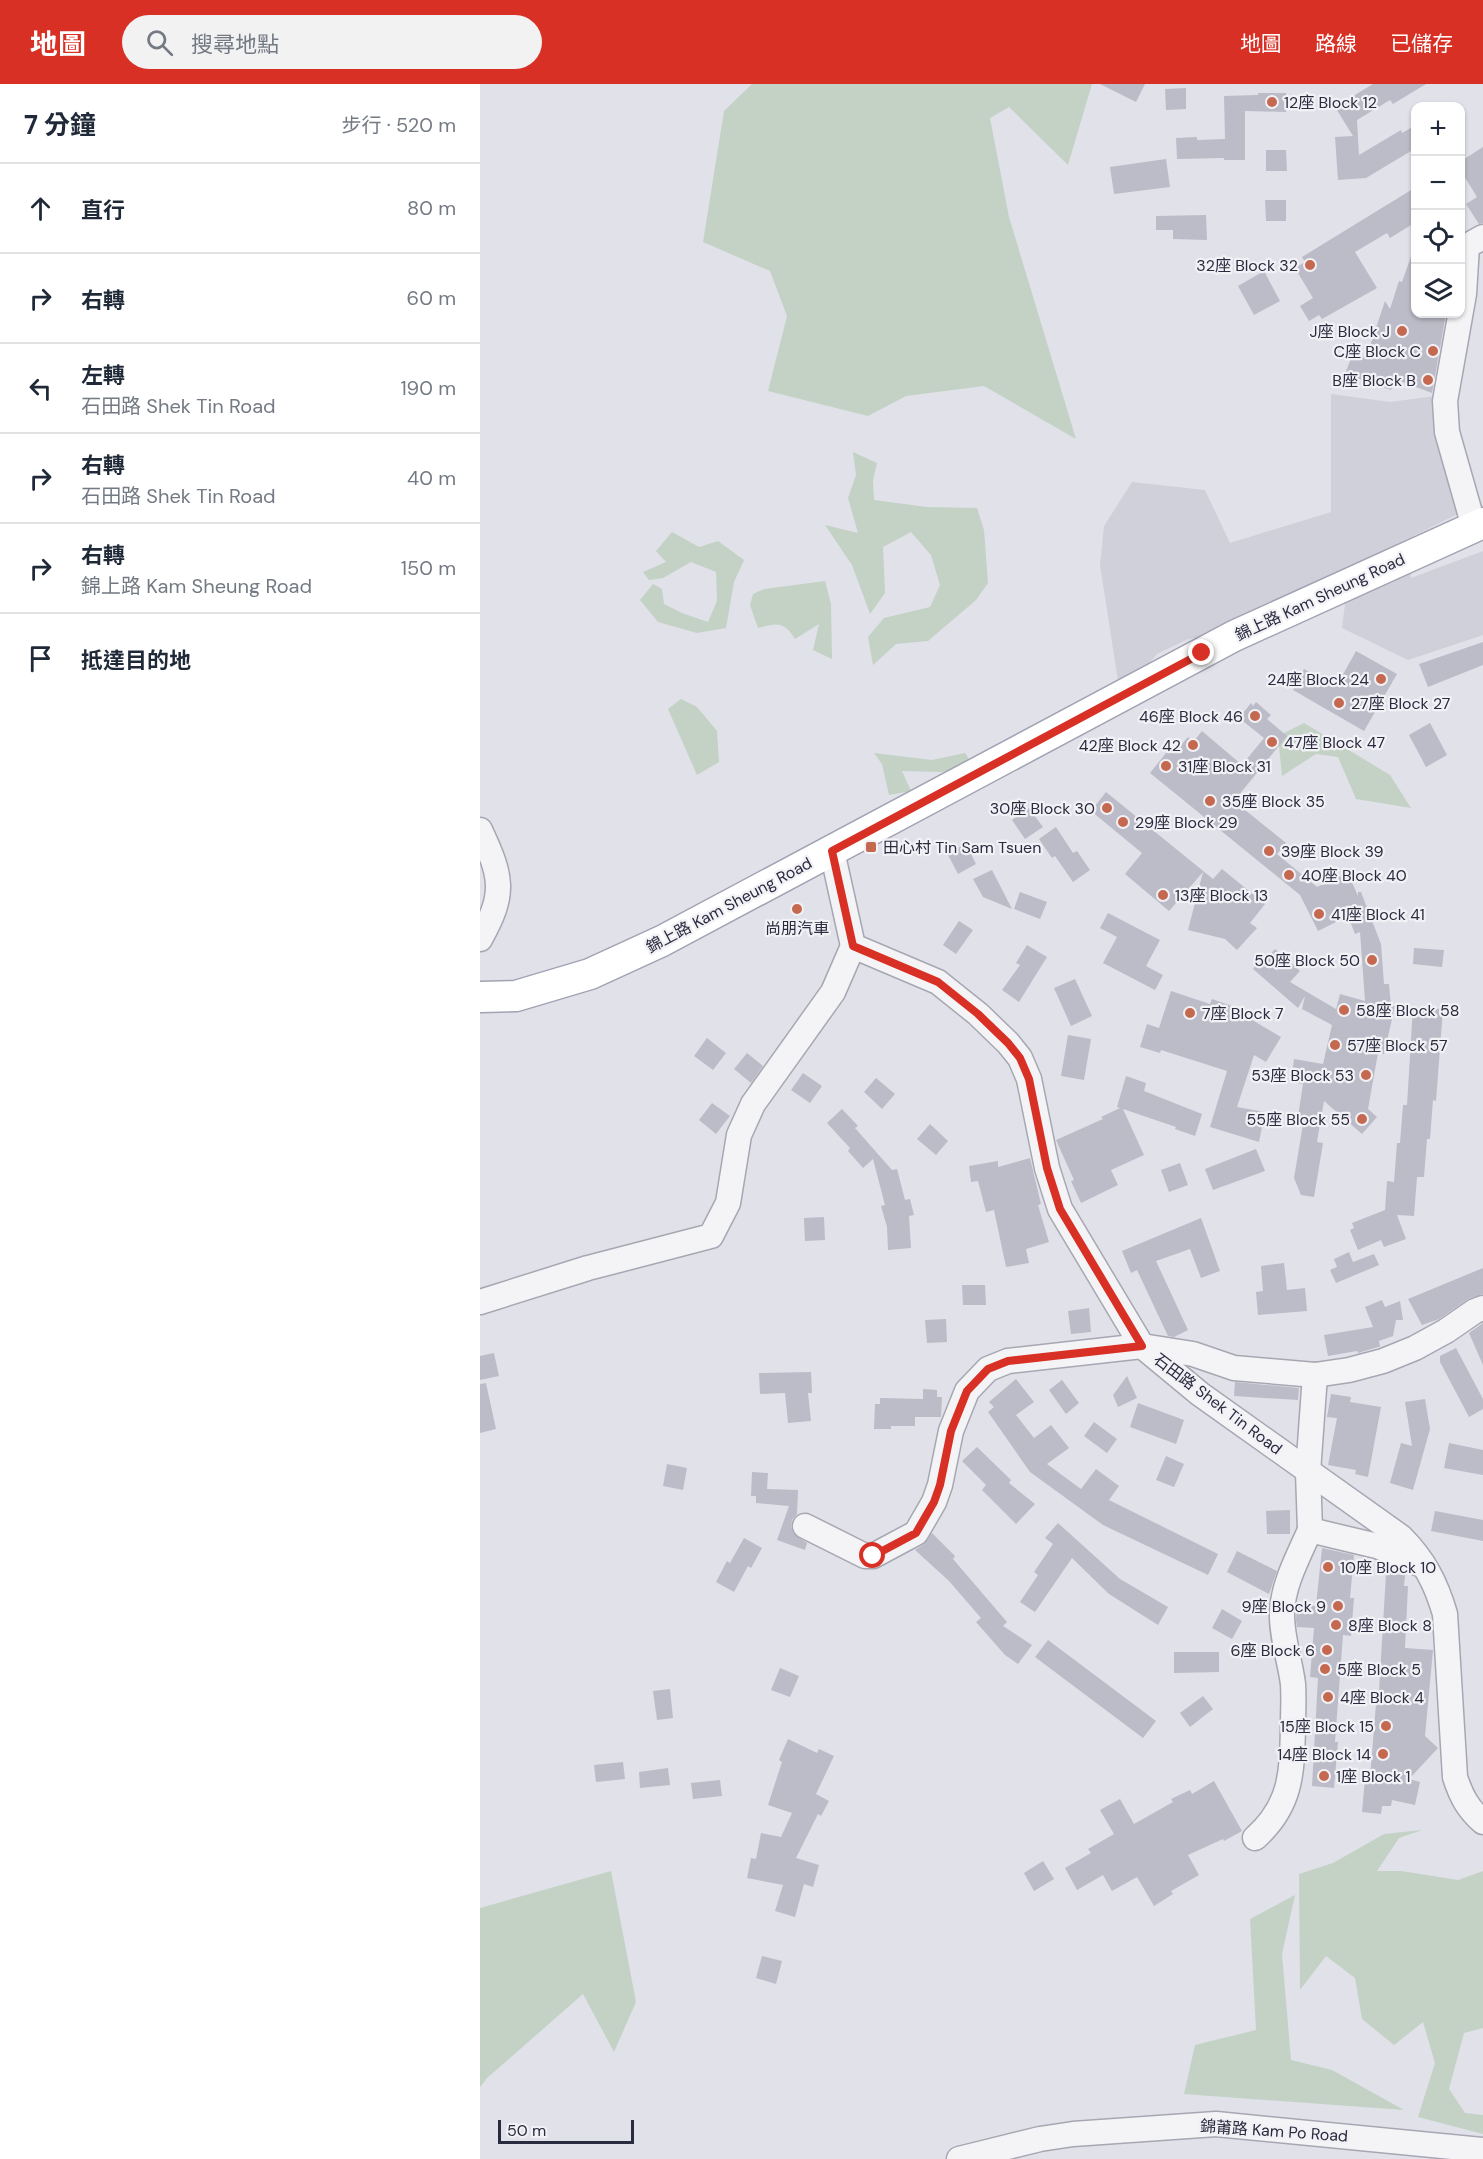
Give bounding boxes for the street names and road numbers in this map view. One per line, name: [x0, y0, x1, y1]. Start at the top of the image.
street label: 錦上路 Kam Sheung Road: [1232, 548, 1408, 646]
street label: 錦上路 Kam Sheung Road: [642, 852, 816, 958]
street label: 石田路 Shek Tin Road: [1150, 1349, 1286, 1459]
street label: 錦莆路 Kam Po Road: [1199, 2115, 1349, 2147]

